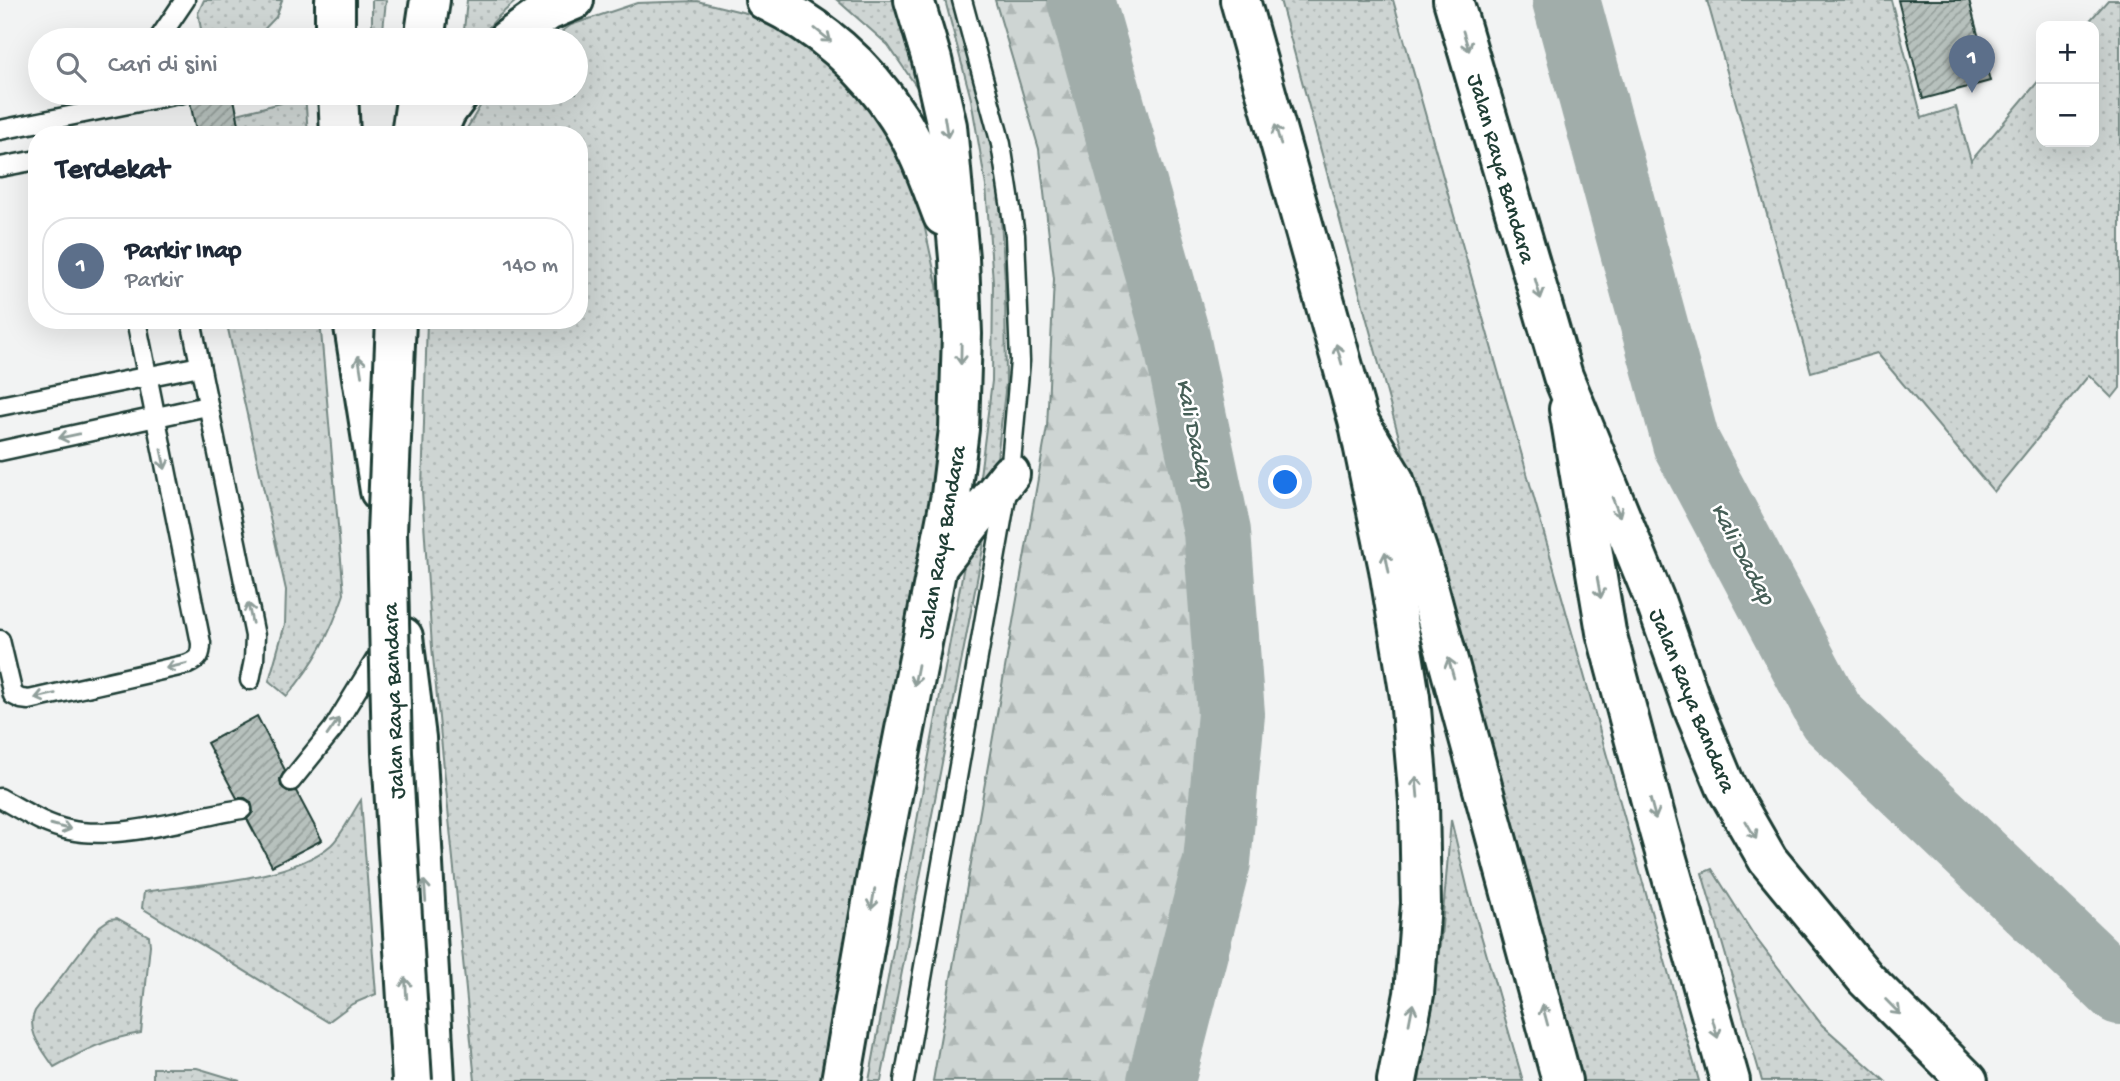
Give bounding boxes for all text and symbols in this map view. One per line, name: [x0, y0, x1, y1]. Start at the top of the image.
map controls: [2036, 21, 2099, 147]
button: +: [2036, 21, 2099, 84]
search box: [28, 28, 588, 105]
one-way arrow: [813, 28, 831, 43]
one-way arrow: [1460, 30, 1473, 52]
pin: 1: [1949, 35, 1995, 93]
icon: search: [52, 48, 90, 86]
text: Cari di sini: [108, 51, 218, 82]
street label: Jalan Raya Bandara: [1460, 71, 1540, 268]
button: −: [2036, 84, 2099, 147]
one-way arrow: [940, 115, 953, 138]
one-way arrow: [1270, 124, 1283, 146]
text: Terdekat: [56, 154, 169, 189]
text: Parkir Inap: [125, 237, 241, 268]
text: 1: [76, 253, 86, 280]
text: 140 m: [503, 253, 558, 280]
text: Parkir: [125, 268, 182, 295]
one-way arrow: [1532, 278, 1545, 300]
one-way arrow: [955, 342, 968, 365]
one-way arrow: [1332, 343, 1345, 365]
one-way arrow: [353, 355, 366, 377]
water label: Kali Dadap: [1167, 376, 1219, 492]
one-way arrow: [58, 430, 81, 444]
street label: Jalan Raya Bandara: [913, 442, 974, 642]
one-way arrow: [156, 447, 170, 470]
your location: [1268, 465, 1302, 499]
one-way arrow: [1611, 496, 1624, 518]
water label: Kali Dadap: [1702, 499, 1780, 611]
one-way arrow: [1380, 551, 1394, 574]
one-way arrow: [1593, 576, 1606, 599]
street label: Jalan Raya Bandara: [379, 601, 412, 799]
one-way arrow: [243, 602, 257, 625]
street label: Jalan Raya Bandara: [1642, 605, 1740, 798]
one-way arrow: [1443, 658, 1456, 680]
one-way arrow: [165, 660, 188, 674]
one-way arrow: [908, 663, 922, 686]
one-way arrow: [34, 690, 57, 704]
one-way arrow: [326, 718, 340, 737]
one-way arrow: [1411, 777, 1424, 799]
one-way arrow: [1648, 798, 1661, 820]
one-way arrow: [1744, 819, 1758, 839]
one-way arrow: [50, 822, 72, 835]
one-way arrow: [418, 880, 431, 902]
one-way arrow: [866, 887, 879, 910]
one-way arrow: [399, 978, 412, 1000]
one-way arrow: [1885, 998, 1902, 1015]
one-way arrow: [1404, 1003, 1418, 1026]
one-way arrow: [1537, 1004, 1550, 1026]
one-way arrow: [1710, 1017, 1723, 1039]

